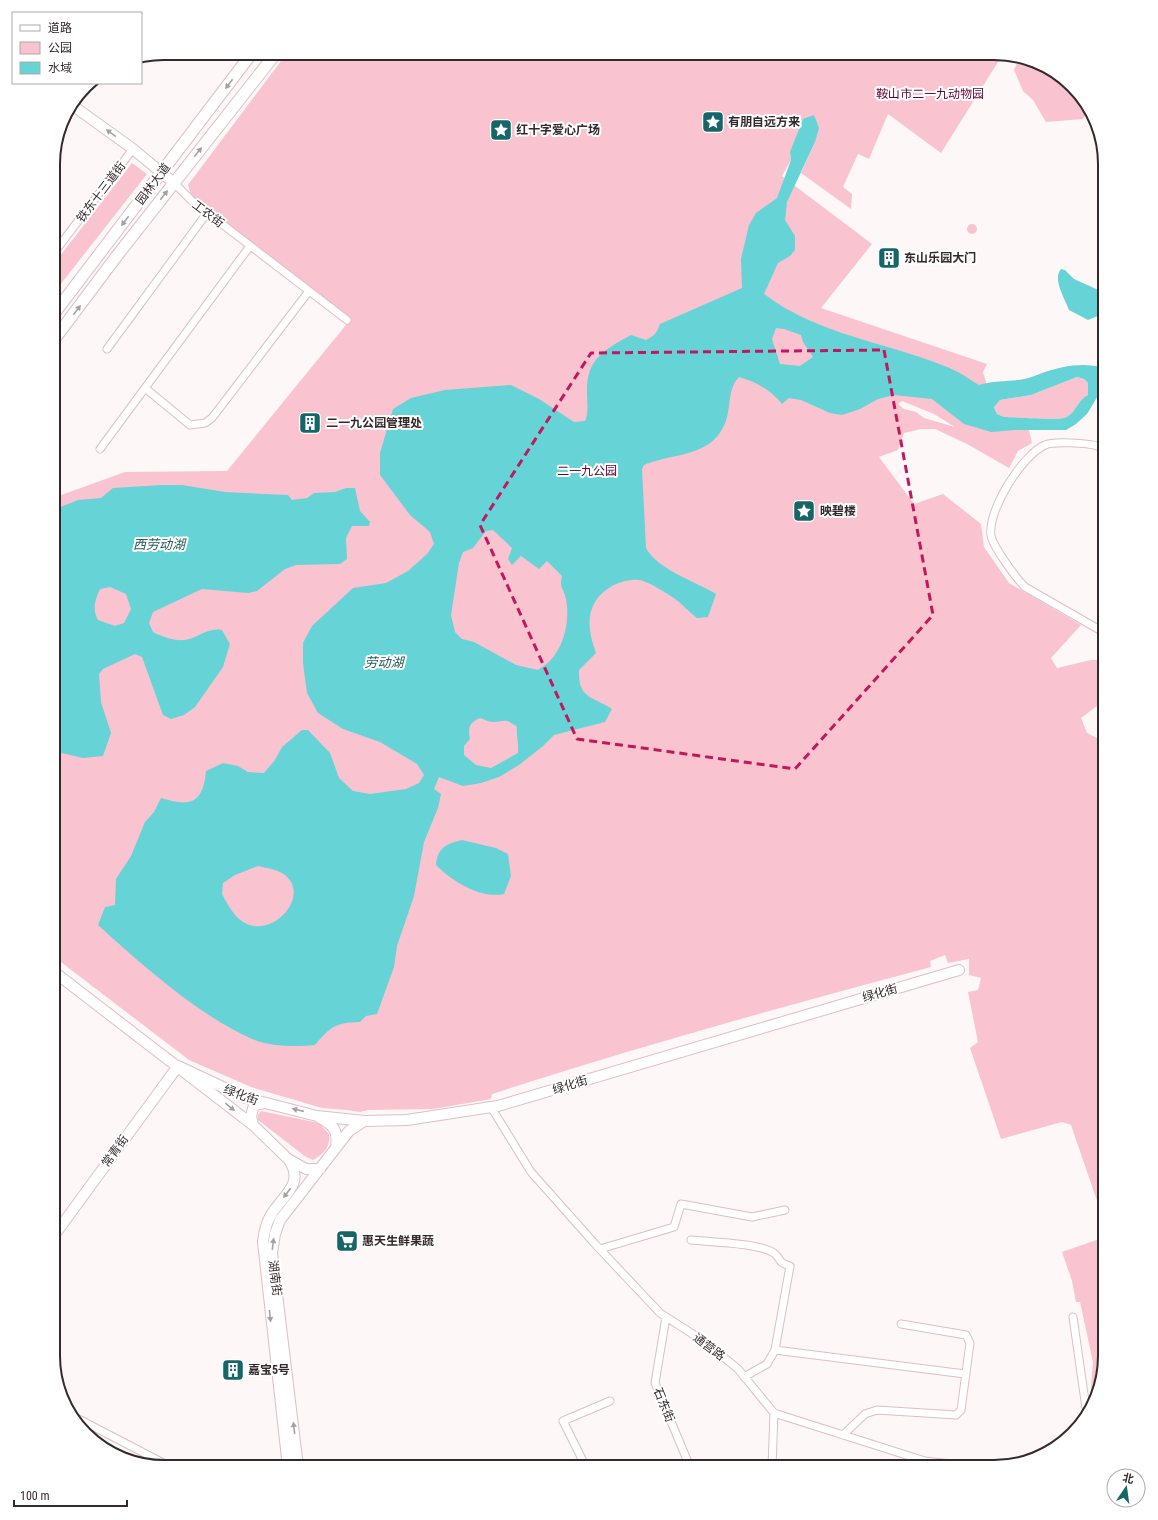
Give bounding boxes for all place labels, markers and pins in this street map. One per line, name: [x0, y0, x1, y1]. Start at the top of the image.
place icon: 有朋自远方来: [700, 109, 726, 135]
place label: 有朋自远方来: [728, 115, 800, 129]
place icon: 红十字爱心广场: [488, 117, 514, 143]
place label: 红十字爱心广场: [516, 123, 600, 137]
building icon: 东山乐园大门: [876, 245, 902, 271]
place label: 东山乐园大门: [904, 251, 976, 265]
building icon: 二一九公园管理处: [297, 410, 323, 436]
place label: 二一九公园管理处: [326, 416, 422, 430]
place icon: 映碧楼: [791, 498, 817, 524]
place label: 映碧楼: [820, 504, 856, 518]
supermarket icon: 惠天生鲜果蔬: [334, 1228, 360, 1254]
place label: 惠天生鲜果蔬: [362, 1234, 434, 1248]
building icon: 嘉宝5号: [220, 1357, 246, 1383]
place label: 嘉宝5号: [248, 1363, 290, 1377]

